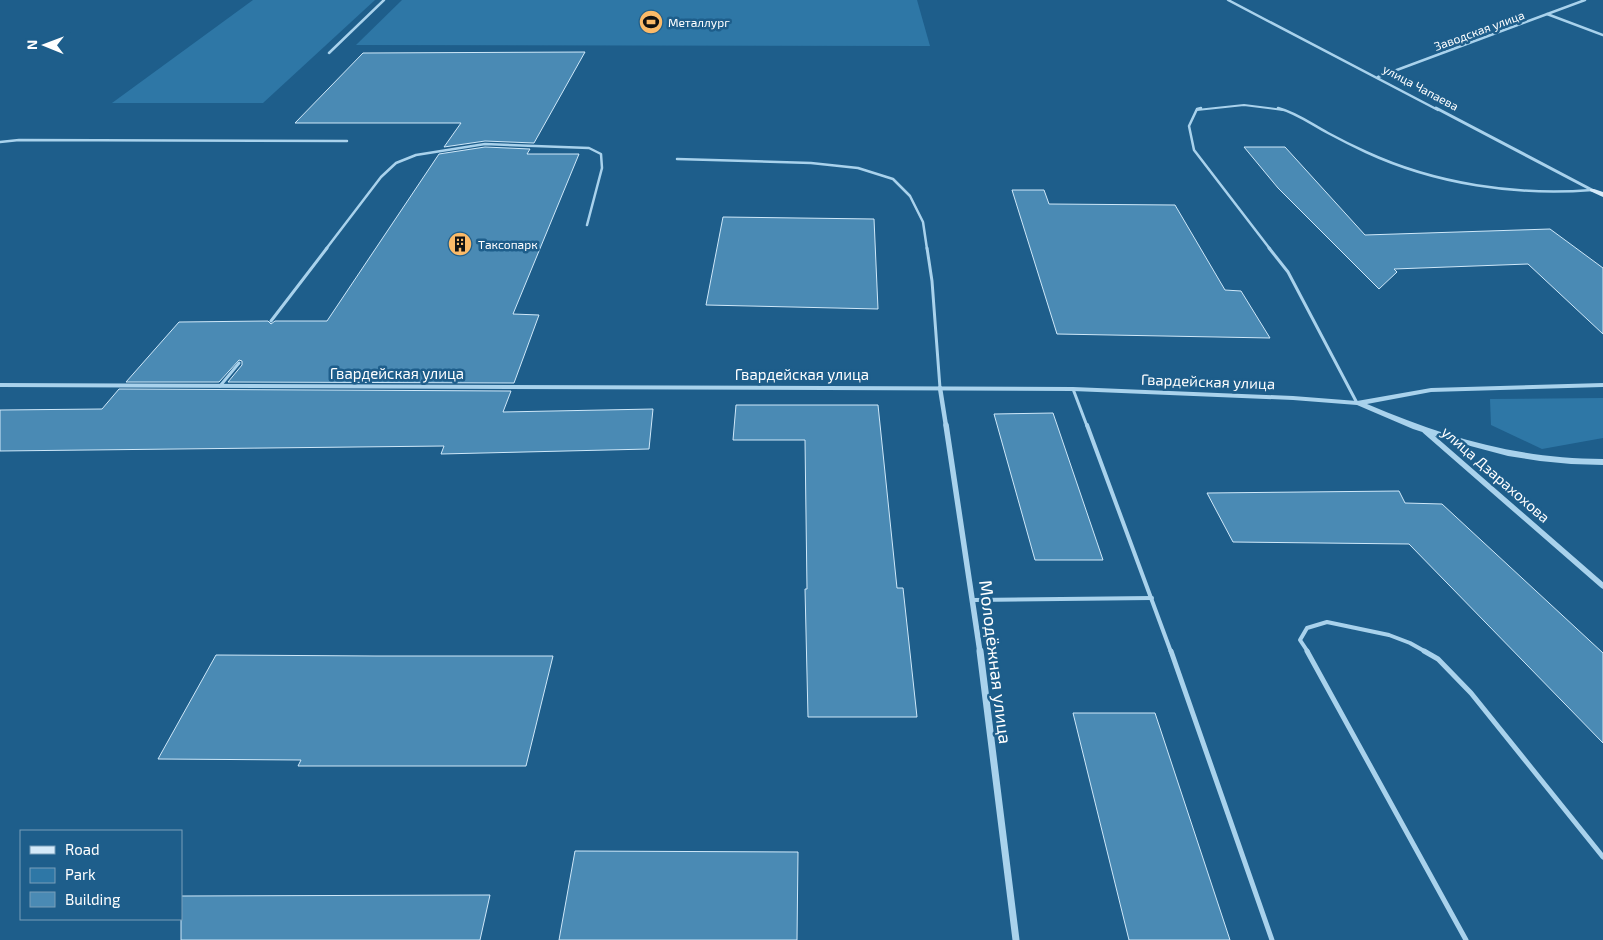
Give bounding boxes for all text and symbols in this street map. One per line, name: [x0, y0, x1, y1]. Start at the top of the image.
street label: Заводская улица: [1432, 7, 1526, 54]
sports icon: Металлург: [638, 9, 664, 35]
place label: Металлург: [668, 15, 730, 30]
north arrow: [20, 20, 70, 70]
text: N: [23, 40, 40, 50]
street label: улица Чапаева: [1380, 61, 1461, 114]
building icon: Таксопарк: [447, 231, 473, 257]
place label: Таксопарк: [478, 237, 538, 251]
street label: Гвардейская улица: [330, 364, 464, 383]
street label: Гвардейская улица: [735, 365, 869, 384]
street label: Гвардейская улица: [1141, 370, 1275, 393]
street label: улица Дзарахохова: [1438, 422, 1554, 527]
street label: Молодёжная улица: [975, 579, 1017, 745]
legend: [20, 830, 182, 920]
text: Road: [65, 840, 100, 858]
text: Park: [65, 865, 96, 883]
text: Building: [65, 890, 121, 908]

